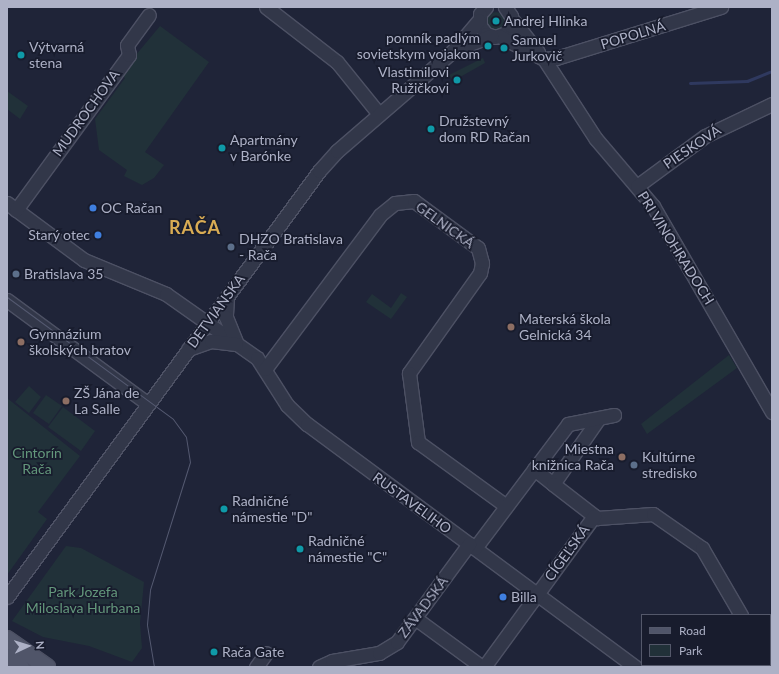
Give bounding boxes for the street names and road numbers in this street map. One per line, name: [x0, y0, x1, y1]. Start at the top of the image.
street label: POPOLNÁ: [599, 17, 667, 53]
street label: MUDROCHOVA: [49, 66, 123, 160]
street label: PIESKOVÁ: [660, 122, 724, 172]
street label: PRI VINOHRADOCH: [634, 188, 718, 308]
street label: GELNICKÁ: [412, 198, 478, 252]
street label: DETVIANSKA: [184, 271, 248, 351]
street label: RUSTAVELIHO: [369, 469, 455, 537]
street label: CÍGEĽSKÁ: [541, 522, 593, 584]
street label: ZÁVADSKÁ: [395, 573, 451, 641]

